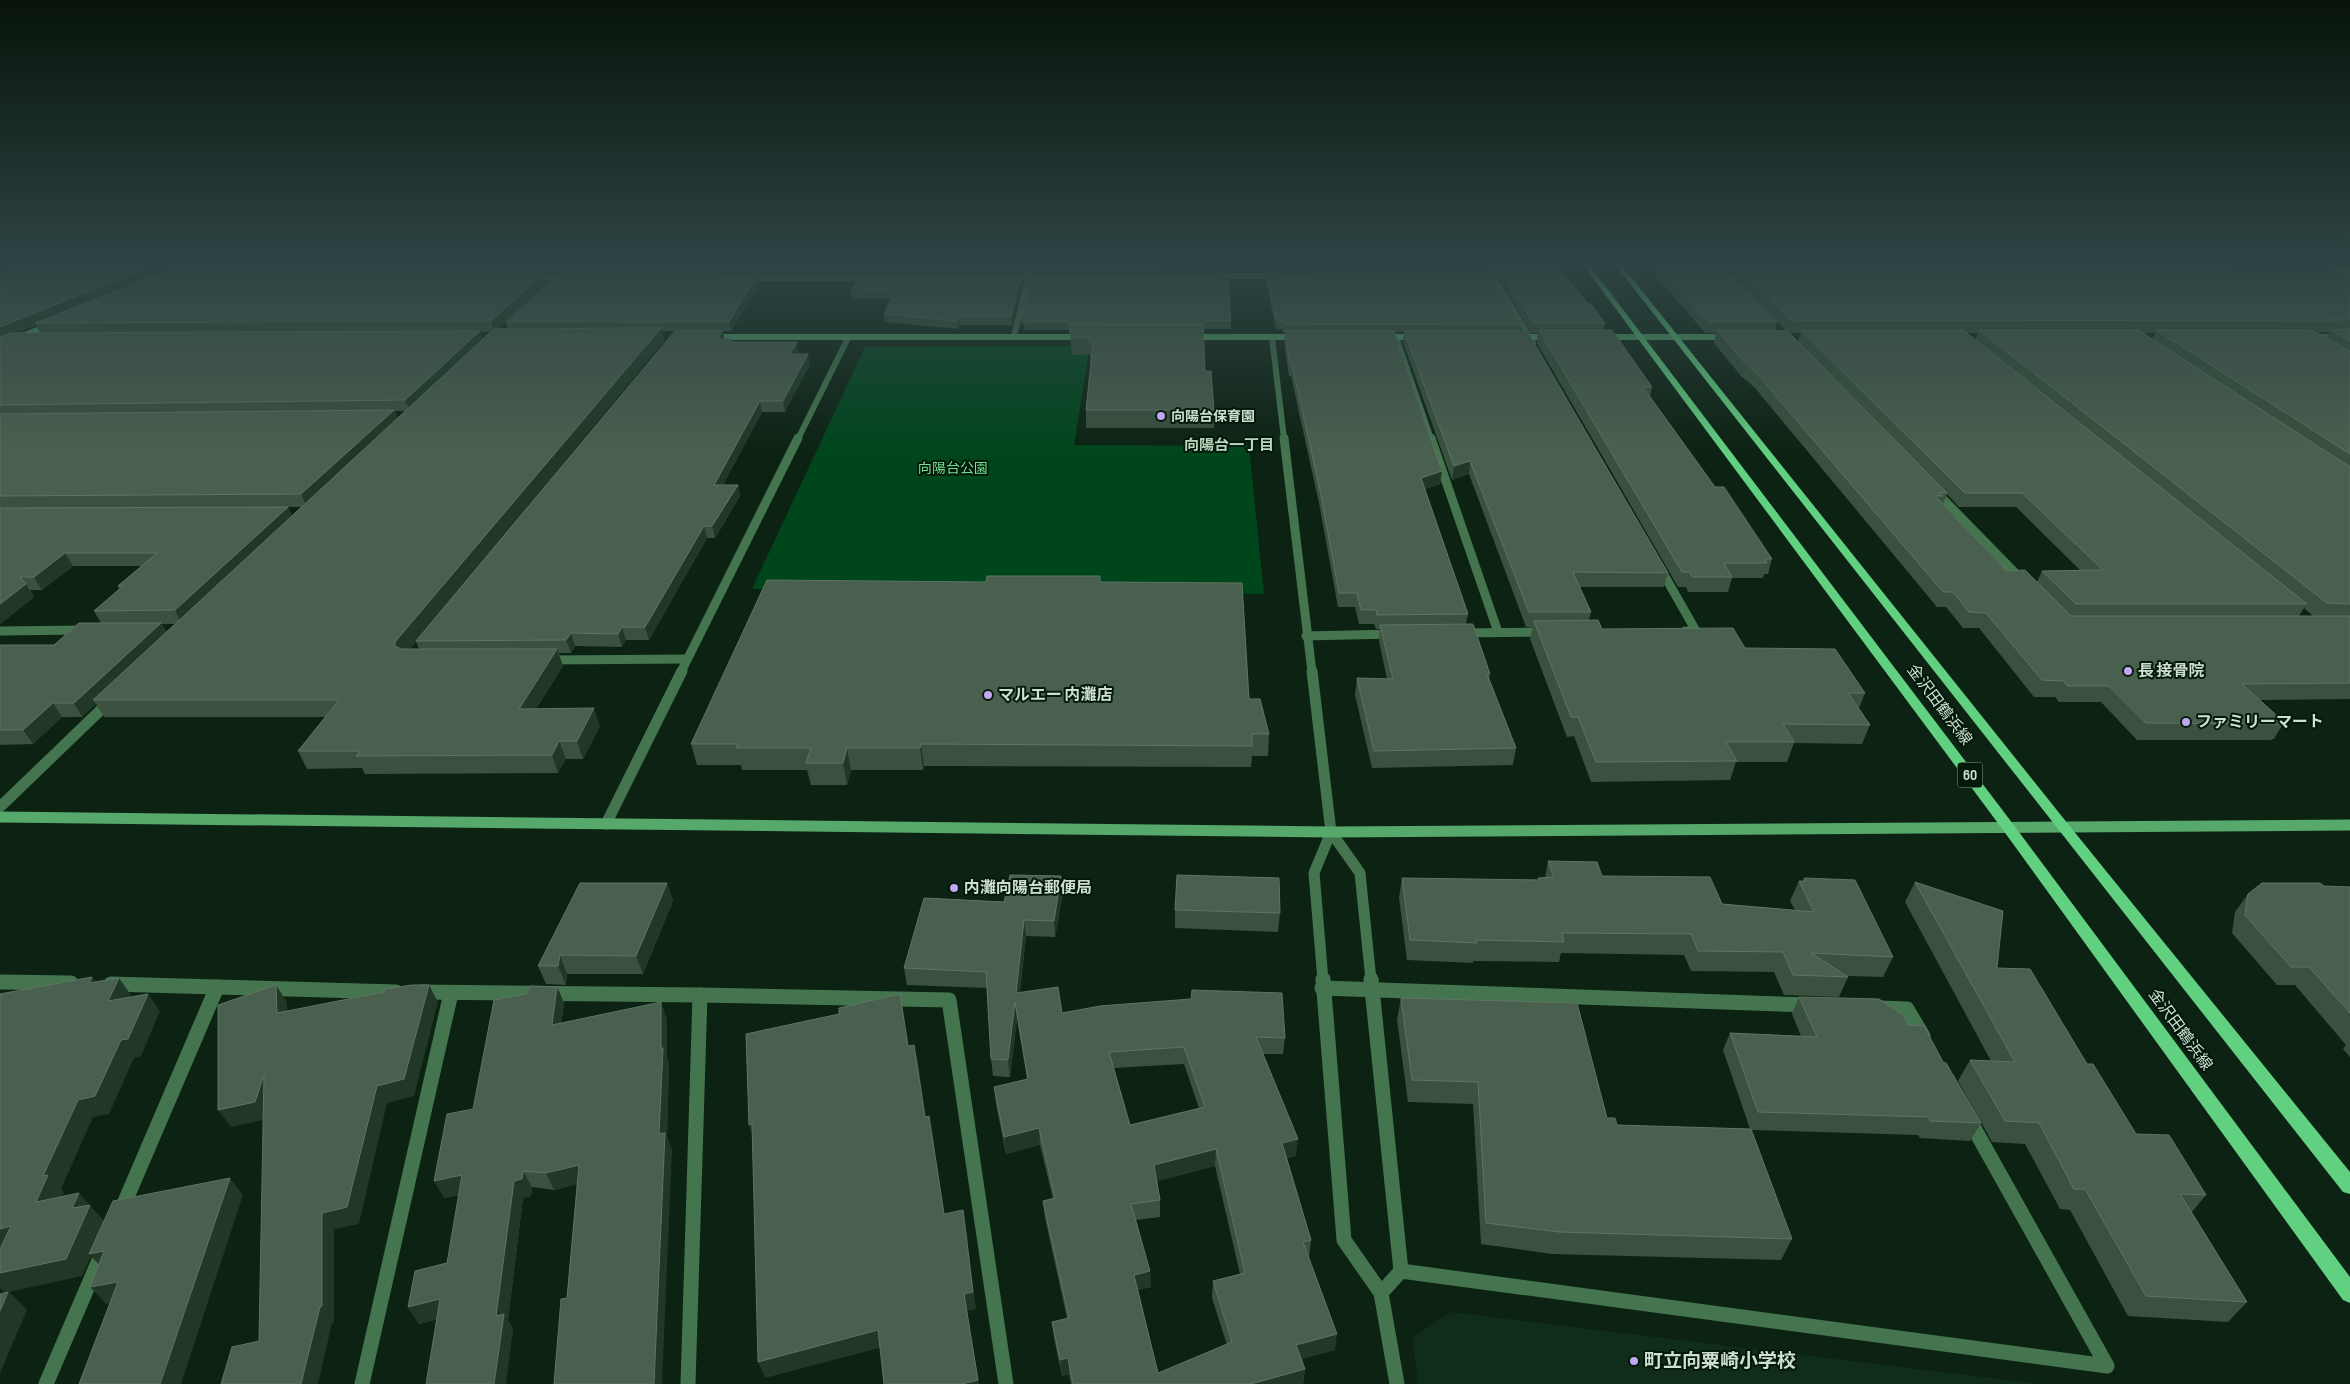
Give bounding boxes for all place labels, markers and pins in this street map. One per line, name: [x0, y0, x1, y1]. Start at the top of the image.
place label: 向陽台保育園: [1171, 408, 1255, 425]
marker: 向陽台保育園: [1155, 410, 1167, 422]
place label: 長 接骨院: [2138, 662, 2205, 681]
marker: 長 接骨院: [2122, 665, 2134, 677]
place label: マルエー 内灘店: [998, 686, 1113, 705]
marker: マルエー 内灘店: [982, 689, 994, 701]
place label: ファミリーマート: [2196, 713, 2324, 732]
marker: ファミリーマート: [2180, 716, 2192, 728]
place label: 内灘向陽台郵便局: [964, 879, 1092, 898]
marker: 内灘向陽台郵便局: [948, 882, 960, 894]
place label: 町立向粟崎小学校: [1644, 1350, 1796, 1373]
marker: 町立向粟崎小学校: [1628, 1355, 1640, 1367]

